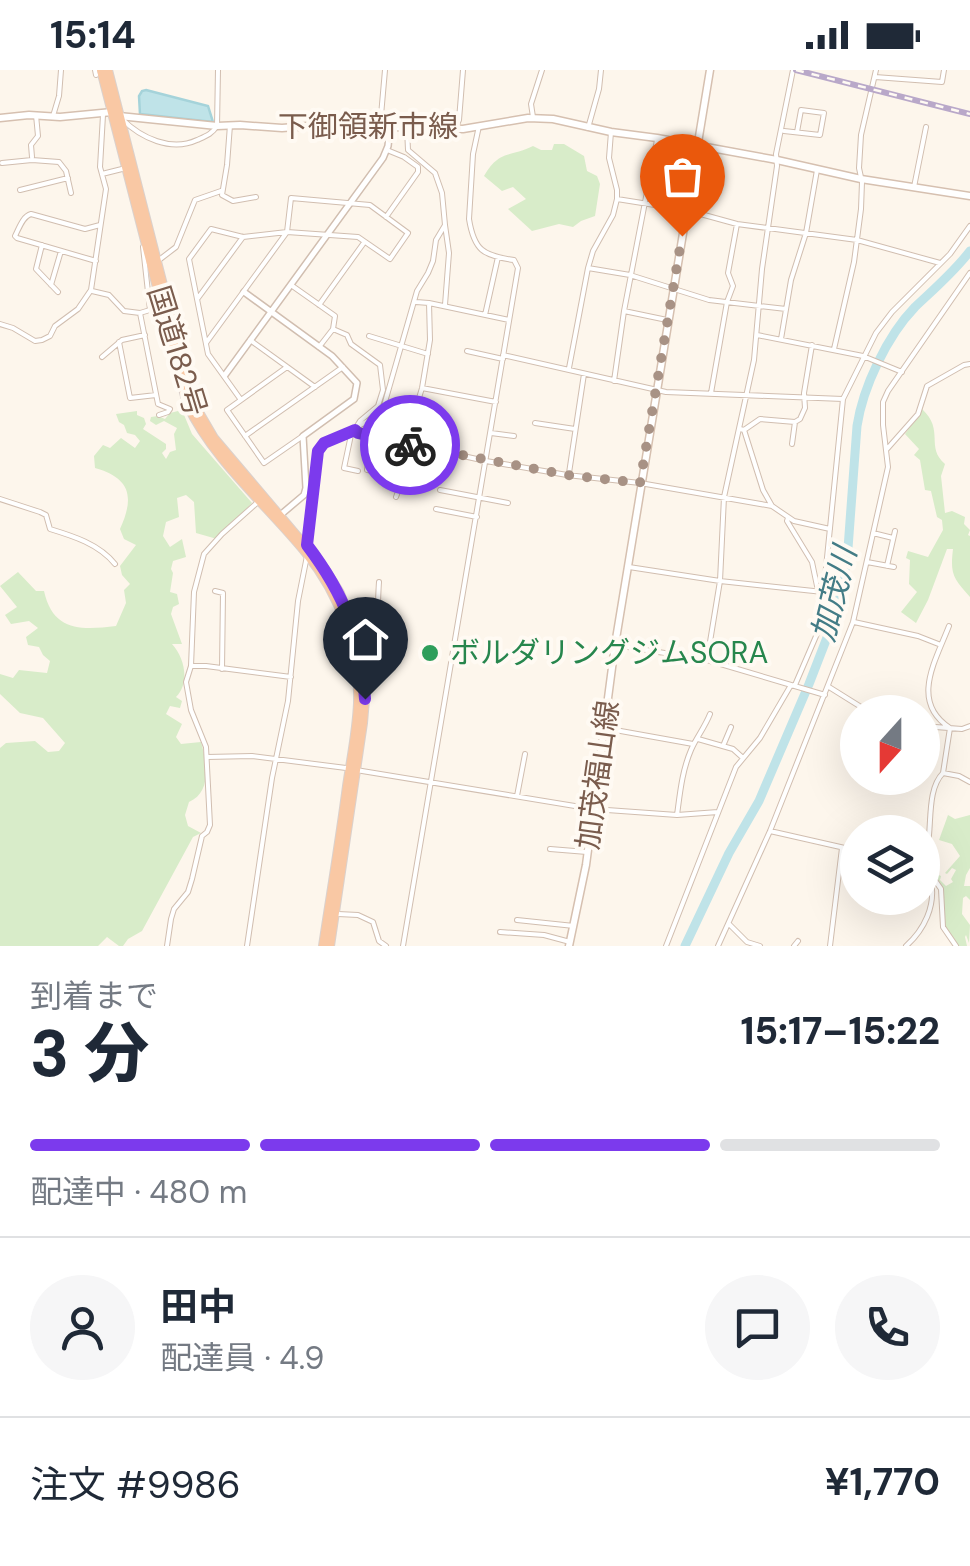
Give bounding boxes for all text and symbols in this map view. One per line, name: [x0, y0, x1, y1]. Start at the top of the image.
text: 15:14: [50, 10, 136, 60]
street label: 下御領新市線: [278, 107, 458, 146]
pin: [640, 134, 725, 237]
icon: bag: [655, 149, 710, 204]
street label: 国道182号: [139, 281, 216, 421]
courier: [360, 395, 460, 495]
icon: bike: [383, 418, 438, 473]
water label: 加茂川: [802, 539, 867, 646]
pin: [323, 597, 408, 700]
icon: home: [338, 612, 393, 667]
place label: ボルダリングジムSORA: [450, 633, 768, 672]
marker: ボルダリングジムSORA: [419, 642, 441, 664]
north arrow: [840, 695, 940, 795]
map controls: [840, 695, 940, 915]
street label: 加茂福山線: [568, 698, 627, 852]
button: layers: [840, 815, 940, 915]
text: 到着まで: [30, 975, 158, 1017]
text: 15:17–15:22: [740, 1006, 940, 1056]
text: 3 分: [30, 1012, 149, 1096]
text: 配達中 · 480 m: [30, 1171, 247, 1213]
button: person: [30, 1275, 135, 1380]
button: chat: [705, 1275, 810, 1380]
button: phone: [835, 1275, 940, 1380]
text: 田中: [160, 1282, 236, 1332]
text: 配達員 · 4.9: [160, 1337, 324, 1379]
text: ¥1,770: [825, 1457, 940, 1507]
text: 注文 #9986: [30, 1460, 241, 1510]

